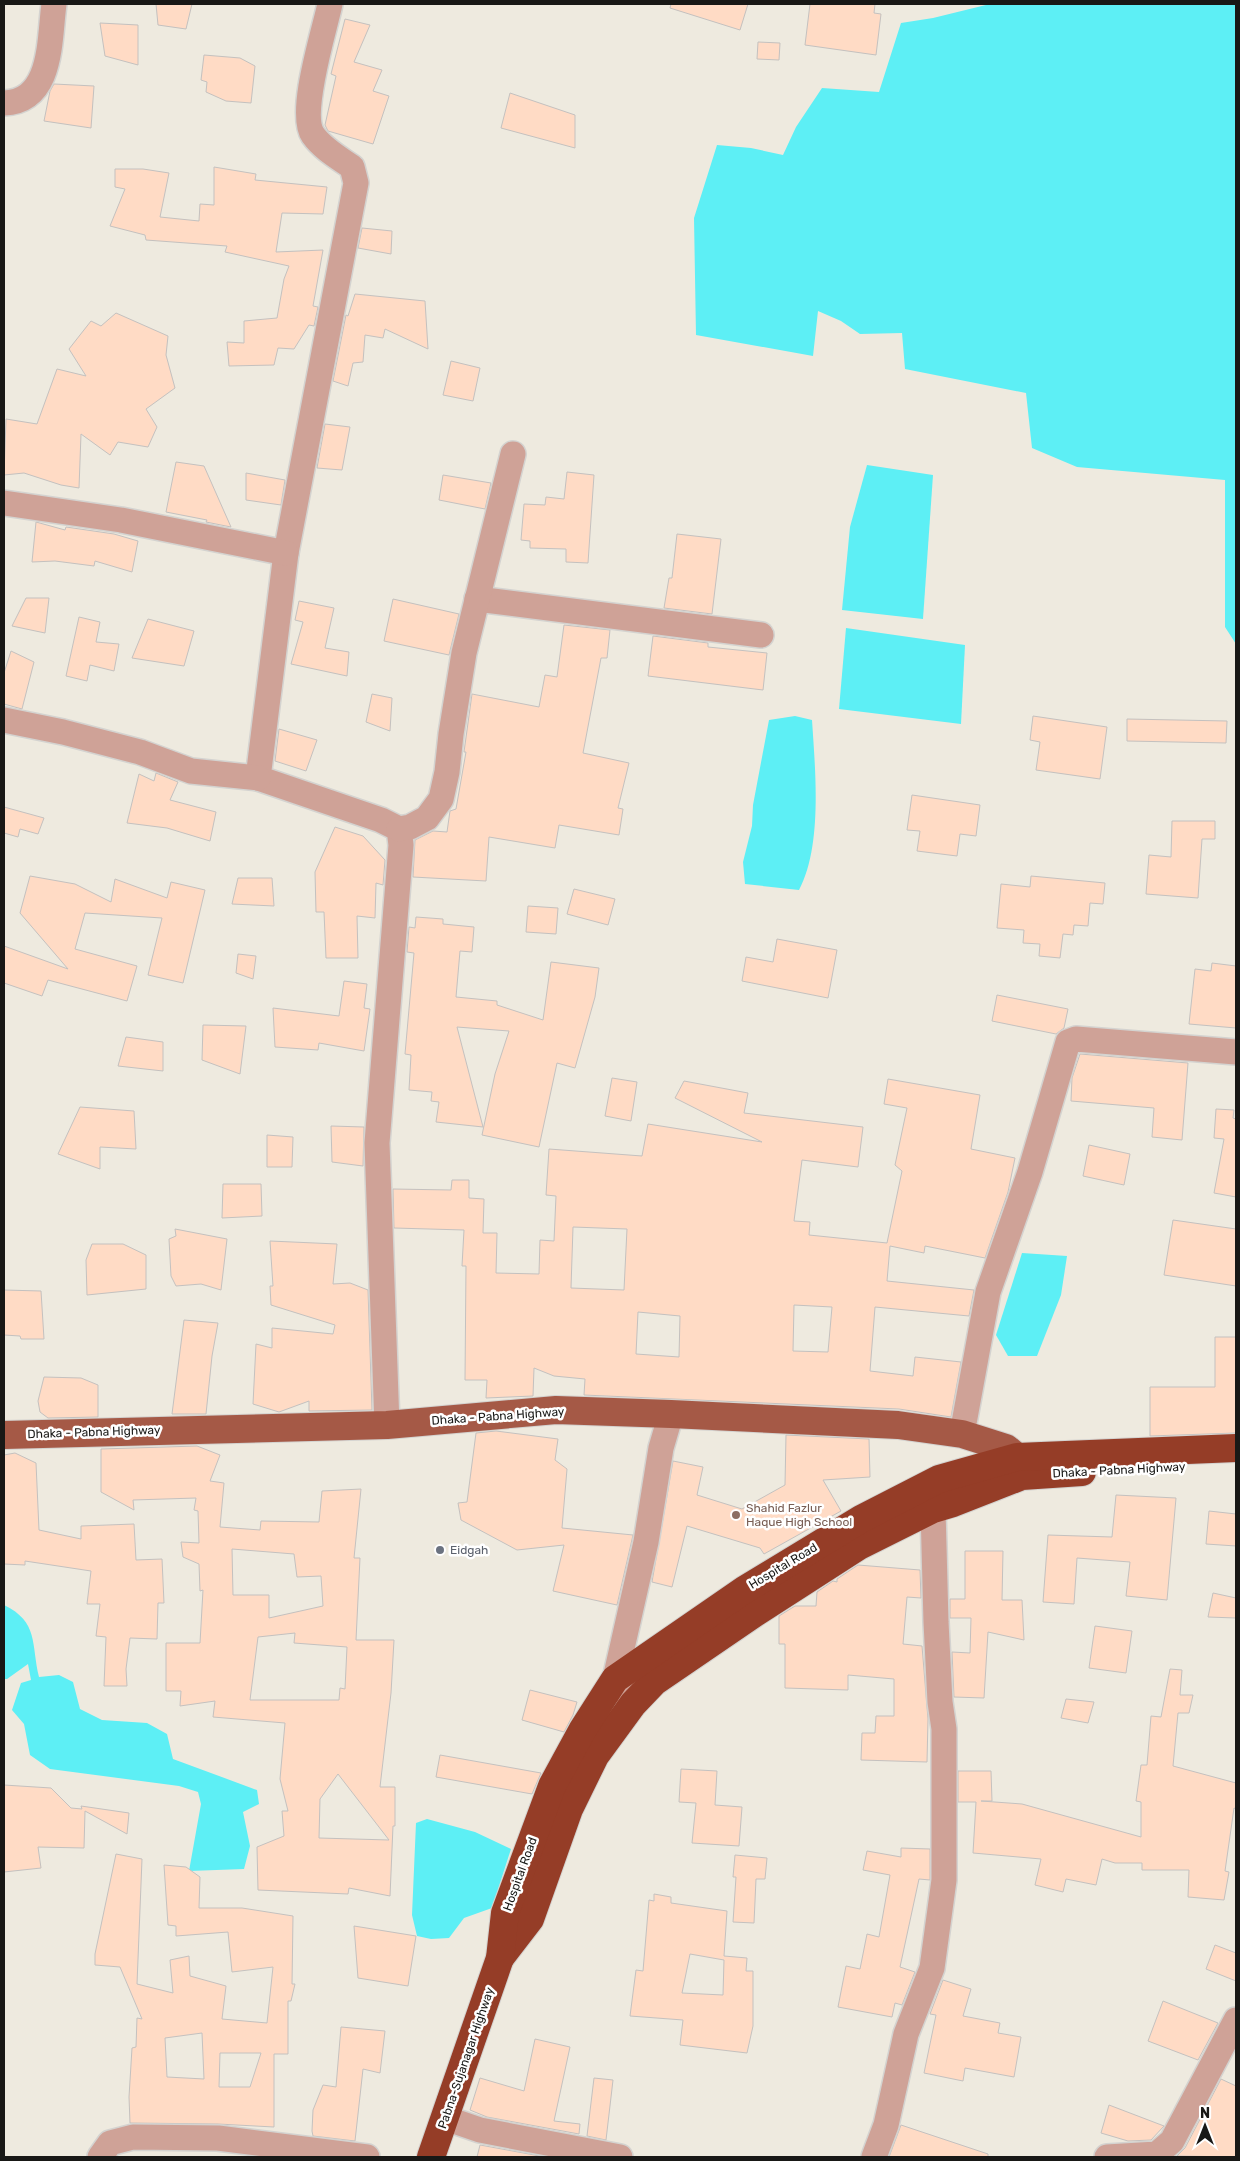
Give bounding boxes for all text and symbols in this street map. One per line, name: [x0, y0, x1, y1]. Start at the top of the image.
street label: Dhaka - Pabna Highway: [431, 1404, 565, 1428]
street label: Dhaka - Pabna Highway: [27, 1423, 161, 1441]
street label: Dhaka - Pabna Highway: [1052, 1460, 1186, 1480]
place label: Shahid Fazlur Haque High School: [746, 1501, 852, 1529]
marker: Shahid Fazlur Haque High School: [730, 1509, 742, 1521]
street label: Hospital Road: [746, 1540, 820, 1592]
place label: Eidgah: [450, 1543, 488, 1557]
marker: Eidgah: [434, 1544, 446, 1556]
street label: Hospital Road: [500, 1835, 540, 1913]
street label: Pabna-Sujanagar Highway: [435, 1985, 497, 2131]
north arrow: [1180, 2101, 1230, 2151]
text: N: [1200, 2105, 1210, 2122]

